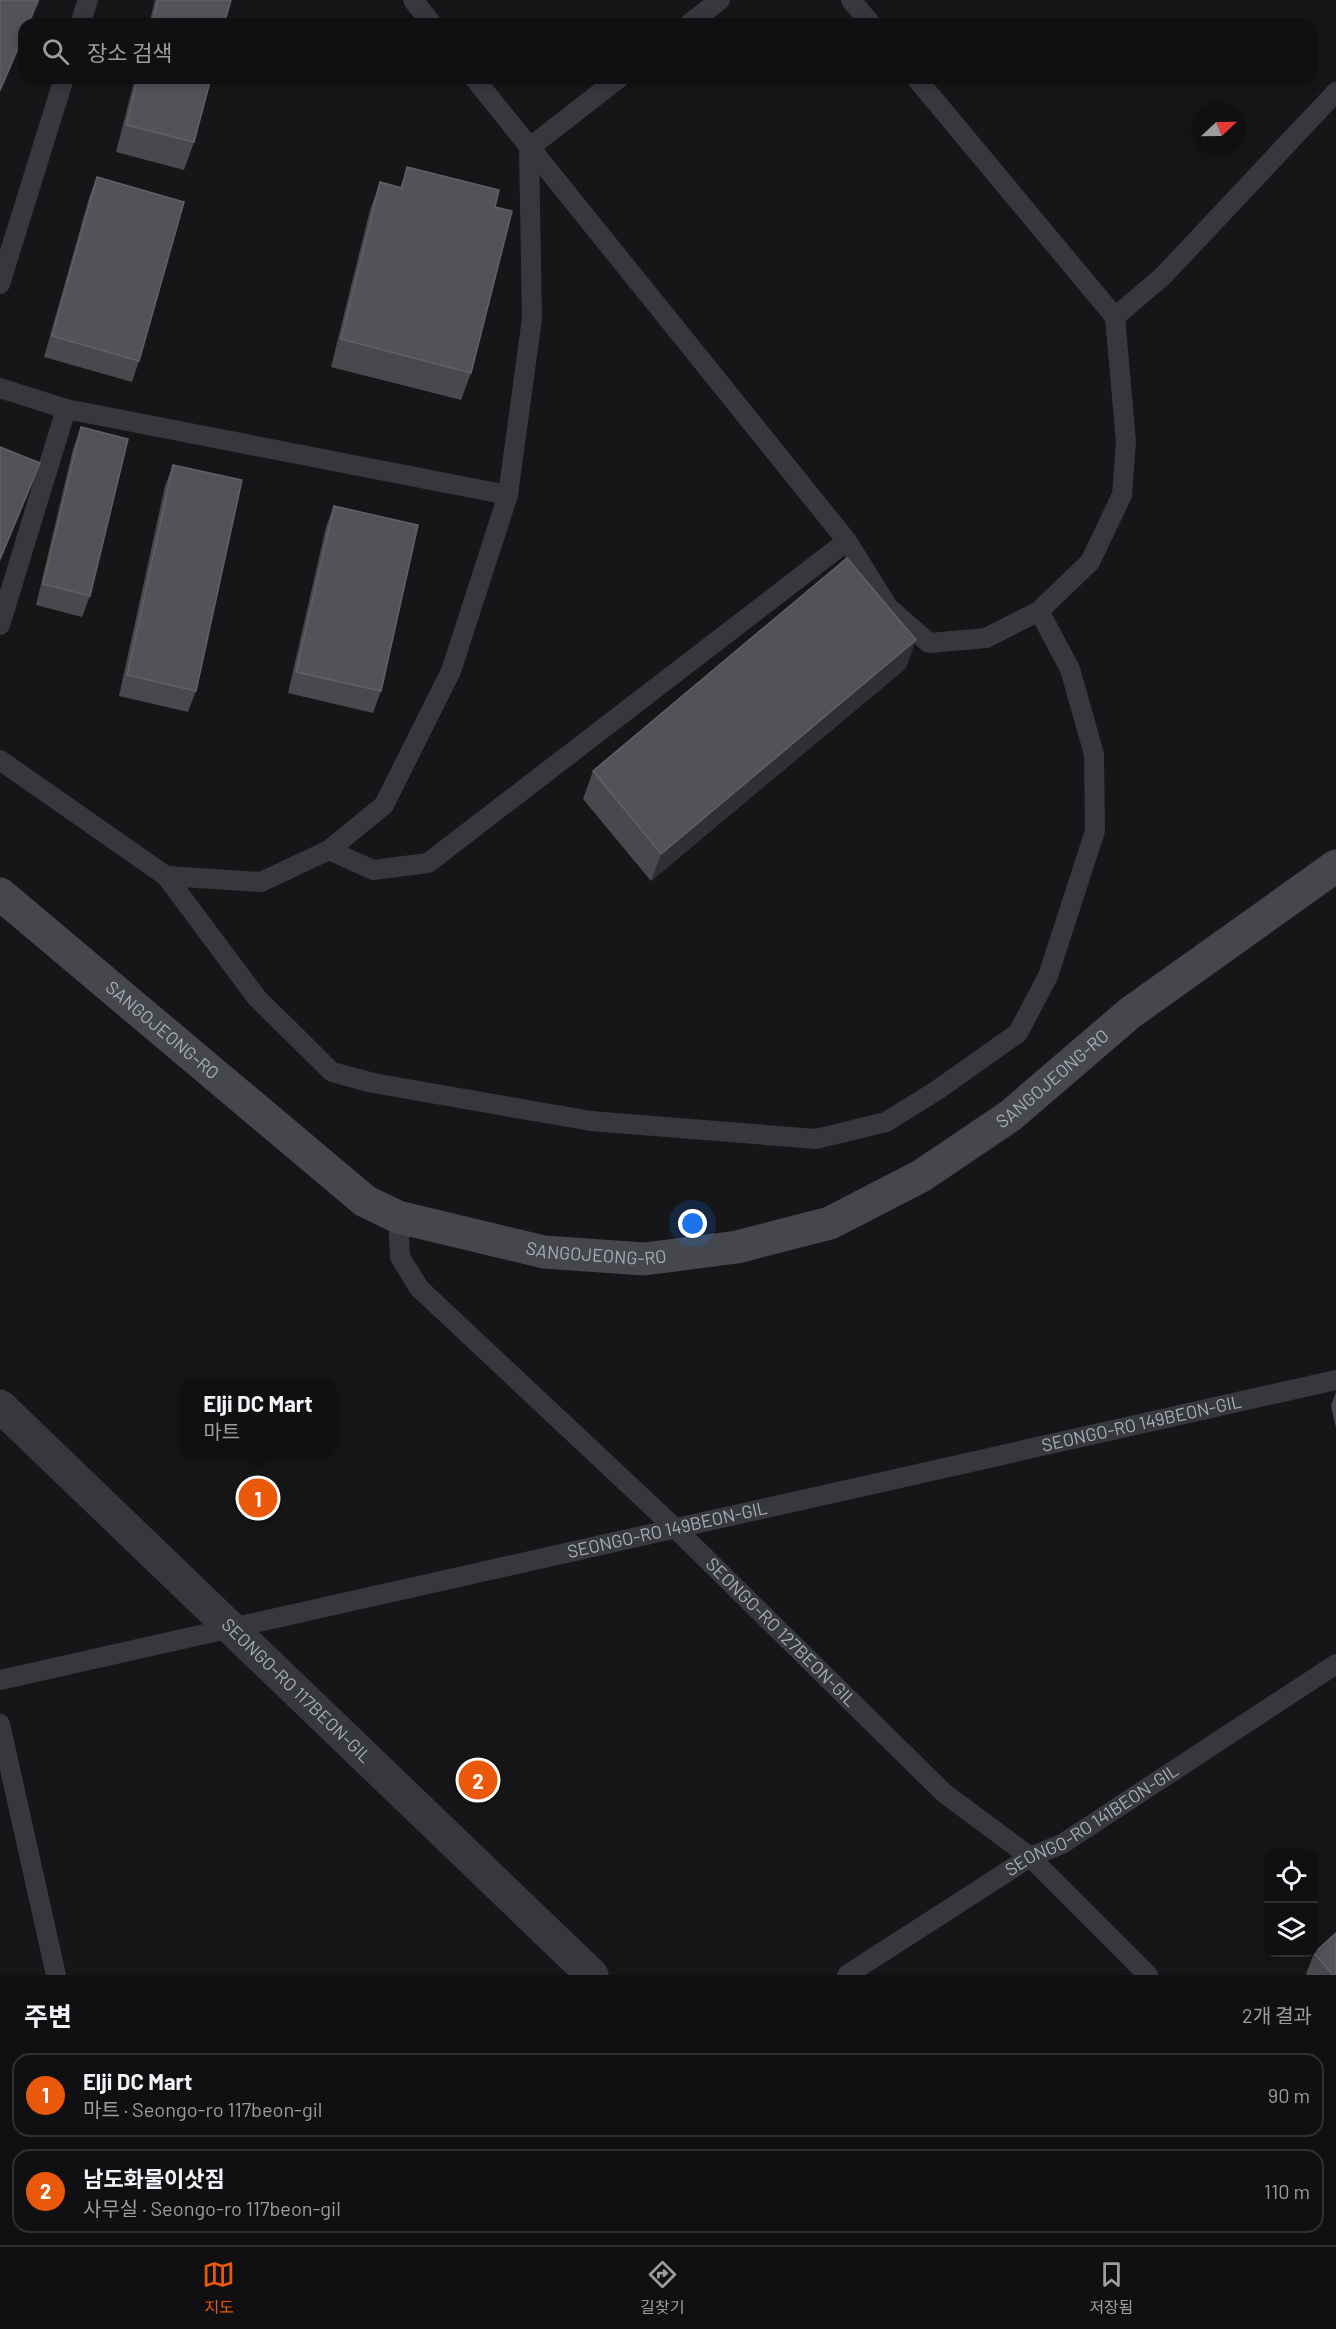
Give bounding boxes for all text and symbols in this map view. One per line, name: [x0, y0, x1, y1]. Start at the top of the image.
search box: [18, 18, 1318, 84]
icon: search: [39, 35, 72, 68]
text: 장소 검색: [87, 39, 172, 65]
north arrow: [1192, 102, 1246, 156]
street label: SANGOJEONG-RO: [102, 976, 224, 1084]
street label: SANGOJEONG-RO: [992, 1024, 1113, 1132]
your location: [678, 1209, 707, 1238]
street label: SANGOJEONG-RO: [524, 1236, 668, 1269]
popup: [180, 1378, 336, 1456]
text: Elji DC Mart: [203, 1390, 313, 1416]
street label: SEONGO-RO 149BEON-GIL: [1039, 1390, 1243, 1456]
text: 마트: [203, 1419, 240, 1443]
pin: 1: [238, 1476, 278, 1520]
street label: SEONGO-RO 149BEON-GIL: [565, 1496, 769, 1562]
street label: SEONGO-RO 127BEON-GIL: [702, 1553, 862, 1711]
street label: SEONGO-RO 117BEON-GIL: [217, 1613, 377, 1767]
pin: 2: [458, 1758, 498, 1802]
street label: SEONGO-RO 141BEON-GIL: [1000, 1759, 1182, 1880]
map controls: [1264, 1849, 1318, 1957]
button: locate: [1264, 1849, 1318, 1903]
button: layers: [1264, 1903, 1318, 1957]
text: 주변: [24, 2000, 72, 2031]
text: 2개 결과: [1242, 2003, 1312, 2027]
text: Elji DC Mart: [83, 2068, 192, 2094]
text: 1: [42, 2083, 49, 2107]
text: 90 m: [1268, 2083, 1310, 2107]
text: 마트 · Seongo-ro 117beon-gil: [83, 2097, 322, 2121]
text: 남도화물이삿짐: [83, 2165, 225, 2191]
text: 2: [40, 2179, 51, 2203]
text: 110 m: [1264, 2179, 1310, 2203]
text: 사무실 · Seongo-ro 117beon-gil: [83, 2196, 341, 2220]
tab: 지도: [202, 2258, 235, 2318]
tab: 길찾기: [640, 2258, 684, 2318]
tab: 저장됨: [1089, 2258, 1134, 2318]

